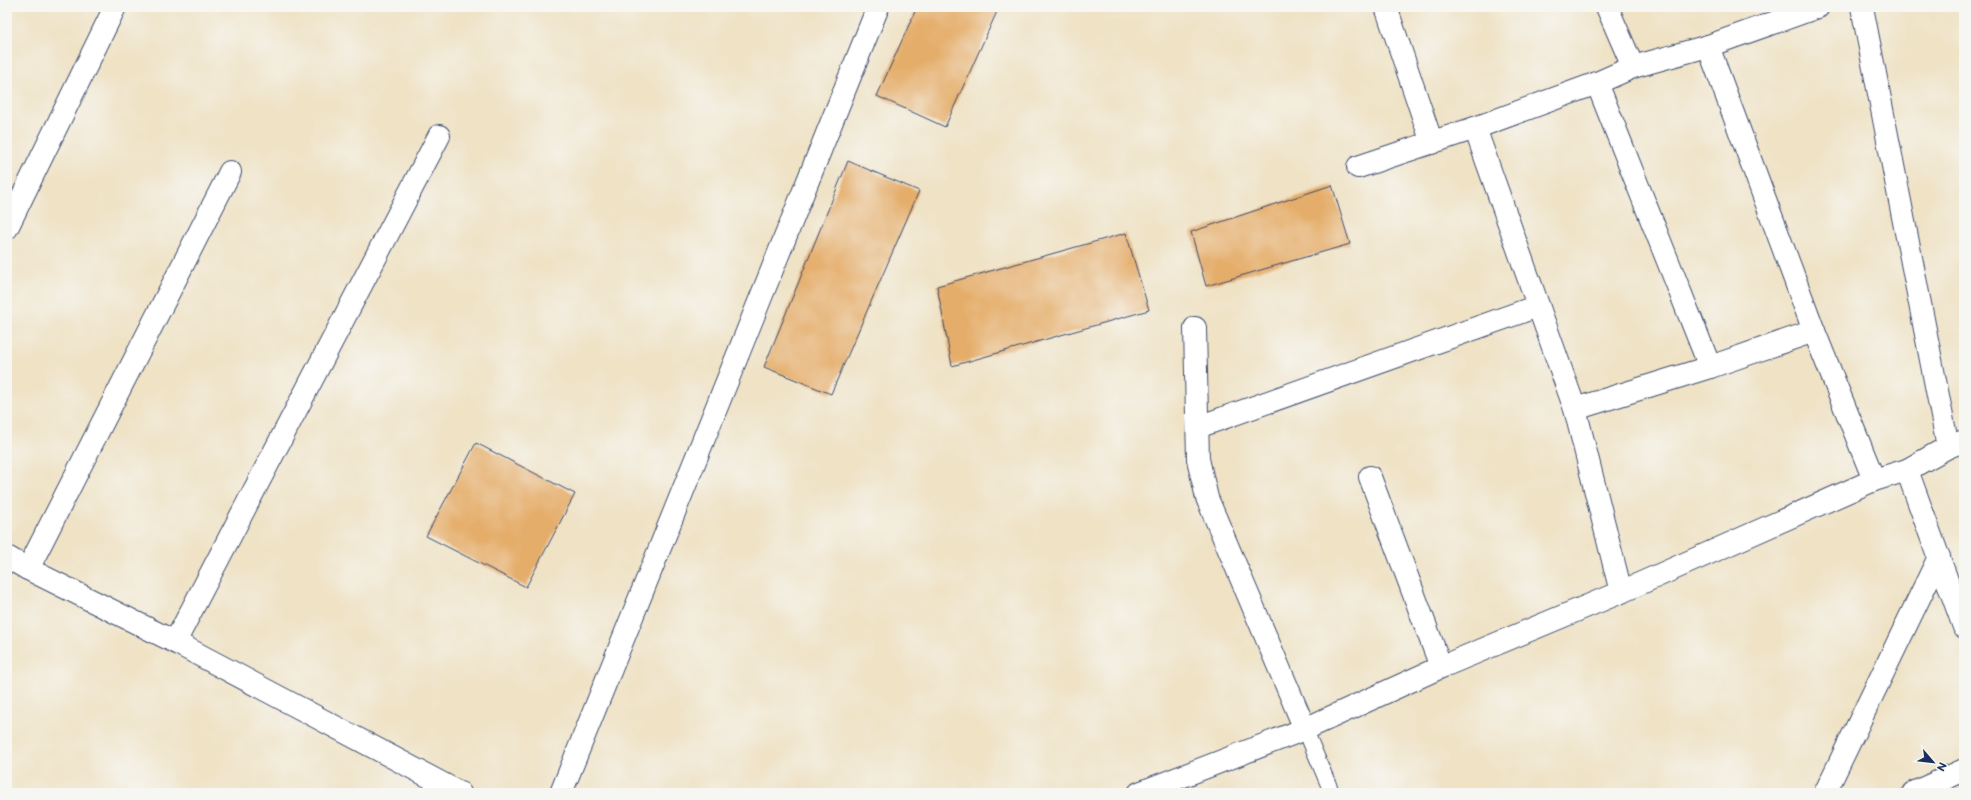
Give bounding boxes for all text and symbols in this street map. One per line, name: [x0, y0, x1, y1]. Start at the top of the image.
north arrow: [1913, 742, 1953, 782]
text: N: [1934, 760, 1949, 773]

